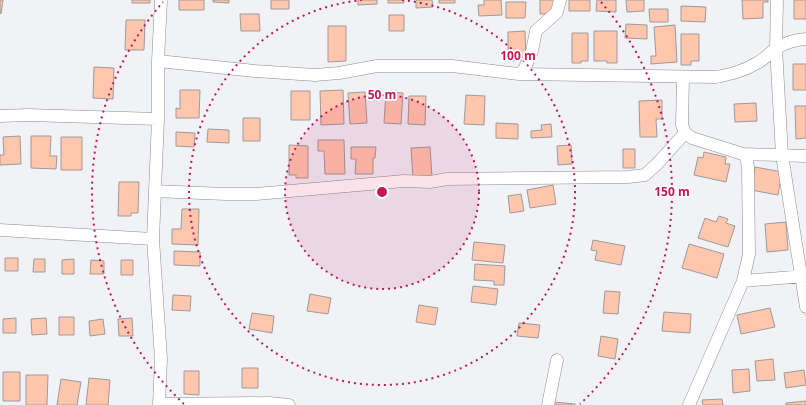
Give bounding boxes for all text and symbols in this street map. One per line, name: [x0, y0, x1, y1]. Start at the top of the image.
text: 100 m: [500, 47, 536, 64]
text: 50 m: [368, 86, 396, 103]
text: 150 m: [654, 183, 690, 200]
centre of rings: [375, 185, 389, 199]

